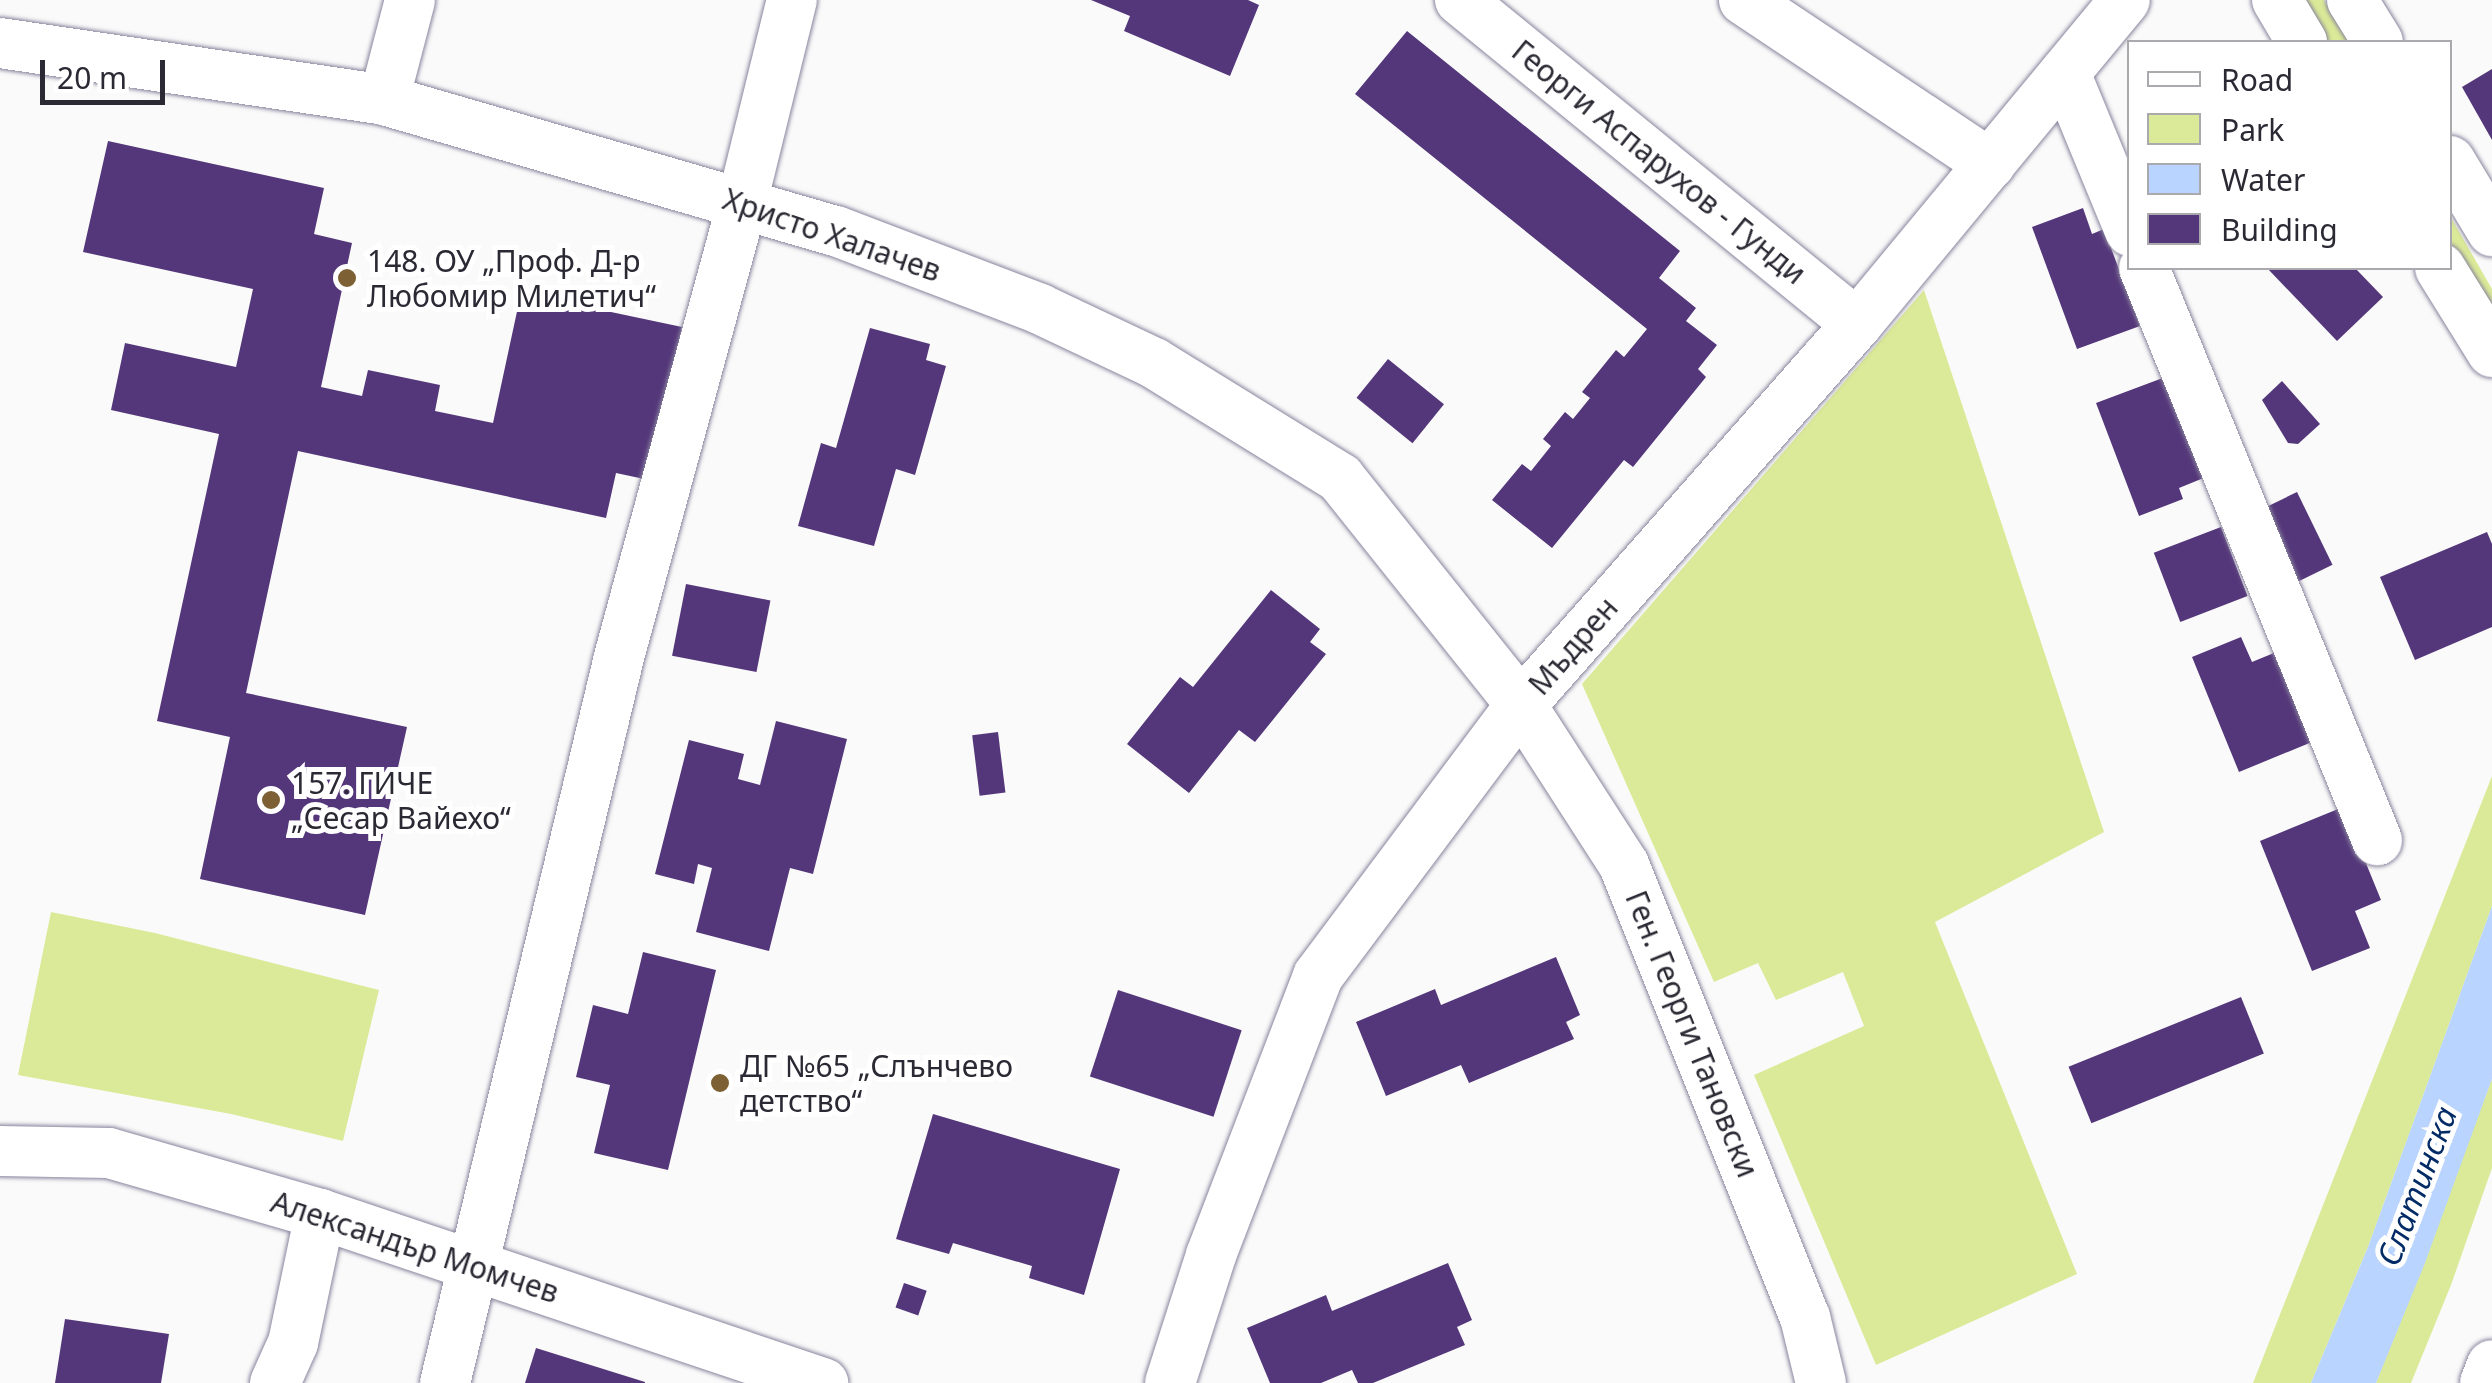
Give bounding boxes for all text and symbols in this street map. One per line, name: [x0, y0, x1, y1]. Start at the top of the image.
street label: Георги Аспарухов - Гунди: [1505, 32, 1813, 292]
scale bar: [45, 40, 170, 102]
legend: [2127, 40, 2452, 270]
text: 20 m: [57, 57, 127, 98]
text: Road: [2221, 59, 2293, 100]
text: Park: [2221, 109, 2284, 150]
text: Water: [2221, 159, 2305, 200]
street label: Христо Халачев: [718, 181, 946, 289]
text: Building: [2221, 209, 2338, 250]
place label: 148. ОУ „Проф. Д-р Любомир Милетич“: [367, 243, 656, 314]
marker: 148. ОУ „Проф. Д-р Любомир Милетич“: [336, 267, 358, 289]
street label: Мъдрен: [1521, 590, 1625, 702]
place label: 157. ГИЧЕ „Сесар Вайехо“: [291, 765, 511, 836]
marker: 157. ГИЧЕ „Сесар Вайехо“: [260, 789, 282, 811]
street label: Ген. Георги Тановски: [1618, 886, 1766, 1182]
place label: ДГ №65 „Слънчево детство“: [740, 1048, 1013, 1118]
marker: ДГ №65 „Слънчево детство“: [709, 1072, 731, 1094]
water label: Слатинска: [2369, 1101, 2465, 1271]
street label: Александър Момчев: [267, 1184, 563, 1310]

